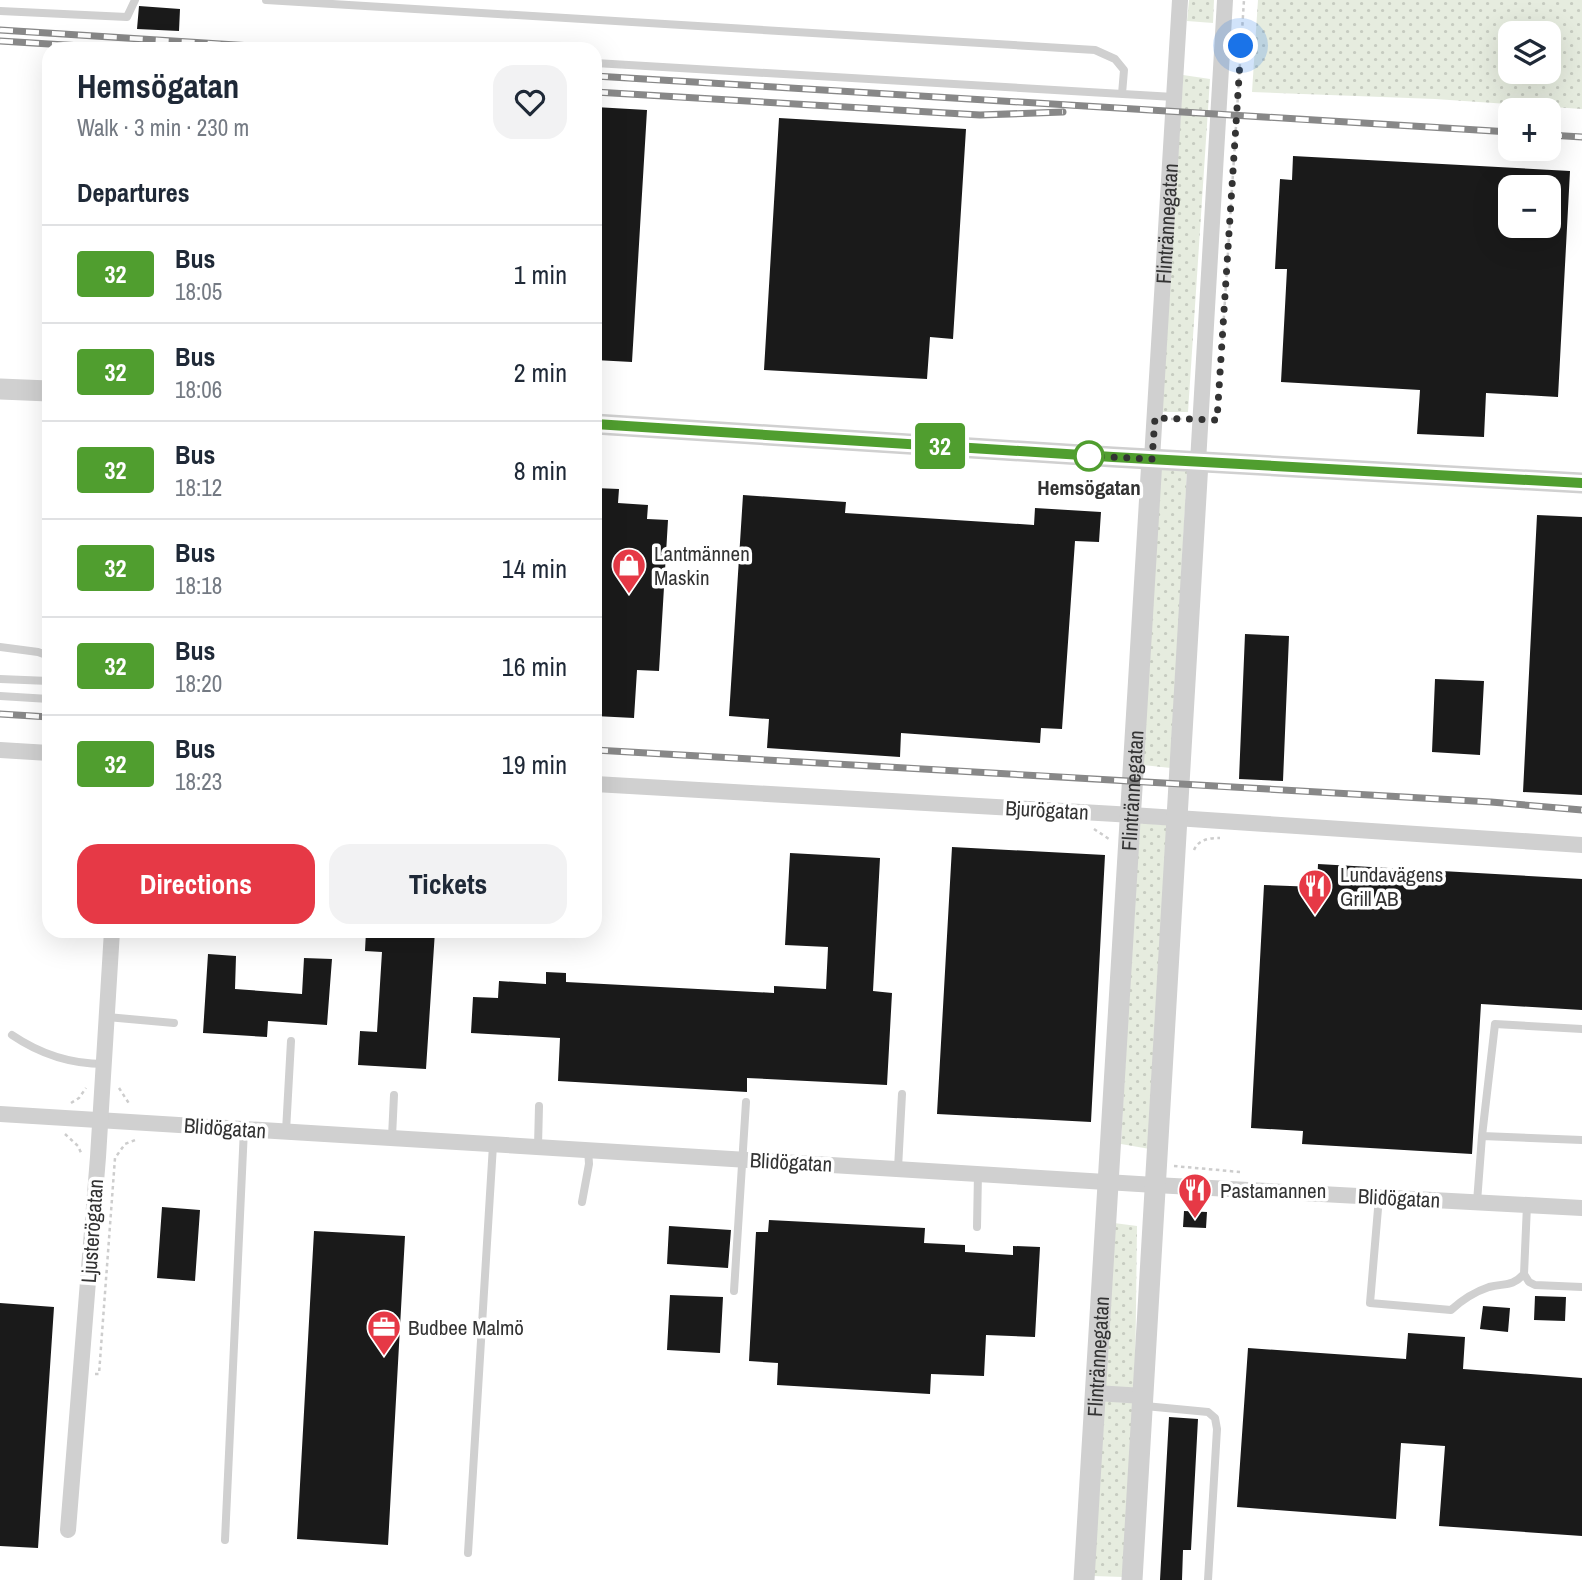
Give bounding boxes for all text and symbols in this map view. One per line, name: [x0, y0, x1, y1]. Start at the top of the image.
map controls: [1498, 21, 1561, 238]
button: layers: [1498, 21, 1561, 84]
your location: [1223, 28, 1258, 63]
text: Hemsögatan: [77, 64, 239, 108]
button: heart: [493, 65, 567, 139]
button: +: [1498, 98, 1561, 161]
text: Walk · 3 min · 230 m: [77, 112, 249, 143]
street label: Flintrännegatan: [1148, 162, 1185, 285]
text: Departures: [77, 175, 190, 210]
button: −: [1498, 175, 1561, 238]
text: Bus: [175, 241, 215, 276]
text: 1 min: [514, 257, 567, 292]
text: 32: [105, 258, 126, 290]
text: 18:05: [175, 276, 222, 307]
text: Bus: [175, 339, 215, 374]
text: 2 min: [514, 355, 567, 390]
text: 32: [105, 356, 126, 388]
text: 18:06: [175, 374, 222, 405]
line badge: 32: [908, 423, 972, 469]
text: 32: [929, 430, 951, 462]
text: Bus: [175, 437, 215, 472]
marker: Hemsögatan: [1074, 441, 1104, 471]
text: 8 min: [514, 453, 567, 488]
text: 32: [105, 454, 126, 486]
text: 18:12: [175, 472, 222, 503]
place label: Hemsögatan: [1037, 473, 1141, 502]
text: Bus: [175, 535, 215, 570]
place label: Lantmännen Maskin: [654, 539, 750, 592]
shop icon: Lantmännen Maskin: [610, 546, 648, 595]
text: 14 min: [502, 551, 567, 586]
text: 32: [105, 552, 126, 584]
text: 18:18: [175, 570, 222, 601]
text: Bus: [175, 633, 215, 668]
text: 16 min: [502, 649, 567, 684]
text: 32: [105, 650, 126, 682]
text: 18:20: [175, 668, 222, 699]
street label: Flintrännegatan: [1114, 729, 1150, 852]
text: Bus: [175, 731, 215, 766]
text: 19 min: [502, 747, 567, 782]
text: 32: [105, 748, 126, 780]
text: 18:23: [175, 766, 222, 797]
street label: Bjurögatan: [1005, 793, 1089, 827]
button: Directions: [77, 844, 315, 924]
button: Tickets: [329, 844, 567, 924]
place label: Lundavägens Grill AB: [1340, 860, 1443, 913]
restaurant icon: Lundavägens Grill AB: [1296, 867, 1334, 916]
street label: Blidögatan: [183, 1111, 267, 1145]
street label: Blidögatan: [749, 1145, 833, 1179]
restaurant icon: Pastamannen: [1176, 1171, 1214, 1220]
place label: Pastamannen: [1220, 1176, 1326, 1205]
street label: Ljusterögatan: [74, 1178, 110, 1284]
street label: Blidögatan: [1357, 1181, 1441, 1215]
street label: Flintrännegatan: [1079, 1295, 1116, 1418]
office icon: Budbee Malmö: [365, 1308, 403, 1357]
place label: Budbee Malmö: [408, 1313, 524, 1342]

